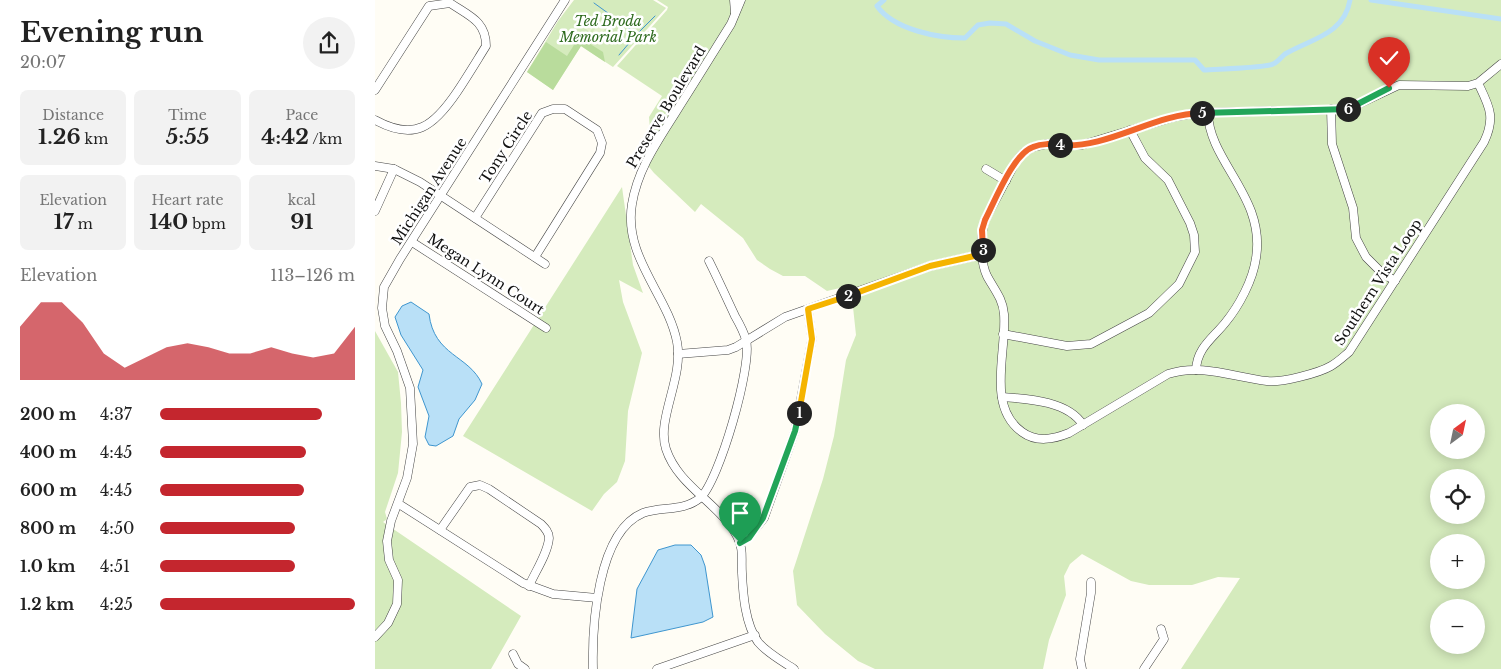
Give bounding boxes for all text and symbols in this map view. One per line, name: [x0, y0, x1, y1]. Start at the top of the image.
park label: Ted Broda Memorial Park: [558, 12, 657, 46]
text: Evening run: [20, 15, 204, 50]
button: share: [303, 17, 355, 69]
pin: [1368, 37, 1410, 88]
street label: Preserve Boulevard: [622, 42, 710, 171]
icon: check: [1375, 44, 1403, 72]
text: 20:07: [20, 52, 65, 72]
pin: 6: [1335, 96, 1361, 122]
pin: 5: [1189, 100, 1215, 126]
text: 6: [1344, 100, 1353, 118]
text: 5: [1198, 104, 1207, 122]
text: Distance: [42, 106, 104, 124]
text: Time: [168, 106, 207, 124]
text: Pace: [285, 106, 318, 124]
street label: Tony Circle: [476, 107, 536, 187]
text: 1.26: [38, 124, 81, 150]
text: 5:55: [166, 124, 209, 150]
text: 4:42: [261, 124, 309, 150]
text: km: [81, 130, 108, 148]
text: /km: [309, 130, 342, 148]
pin: 4: [1047, 132, 1073, 158]
street label: Michigan Avenue: [388, 134, 470, 248]
text: 4: [1056, 136, 1065, 154]
text: Elevation: [39, 191, 107, 209]
text: Heart rate: [151, 191, 224, 209]
text: kcal: [288, 191, 316, 209]
text: 17: [54, 209, 74, 235]
text: 140: [149, 209, 188, 235]
text: 91: [290, 209, 313, 235]
text: m: [74, 215, 93, 233]
text: bpm: [188, 215, 226, 233]
street label: Southern Vista Loop: [1330, 215, 1426, 349]
street label: Megan Lynn Court: [424, 229, 548, 319]
pin: 3: [971, 238, 995, 262]
text: 3: [979, 241, 988, 259]
text: Elevation: [20, 265, 97, 285]
text: 113–126 m: [270, 265, 355, 285]
pin: 2: [835, 284, 861, 308]
text: 2: [844, 287, 853, 305]
pin: 1: [787, 400, 811, 426]
text: 200 m: [20, 404, 77, 424]
text: 4:37: [100, 404, 132, 424]
text: 1: [796, 404, 803, 422]
north arrow: [1430, 404, 1485, 459]
map controls: [1430, 404, 1485, 654]
text: 400 m: [20, 442, 77, 462]
text: 4:45: [100, 442, 132, 462]
button: locate: [1430, 469, 1485, 524]
text: 600 m: [20, 480, 77, 500]
text: 4:45: [100, 480, 132, 500]
pin: [719, 492, 761, 543]
icon: arrive: [726, 499, 754, 527]
text: 800 m: [20, 518, 76, 538]
text: 4:50: [100, 518, 134, 538]
button: +: [1430, 534, 1485, 589]
text: 1.0 km: [20, 556, 75, 576]
text: 4:51: [100, 556, 130, 576]
text: 1.2 km: [20, 594, 74, 614]
text: 4:25: [100, 594, 133, 614]
button: −: [1430, 599, 1485, 654]

